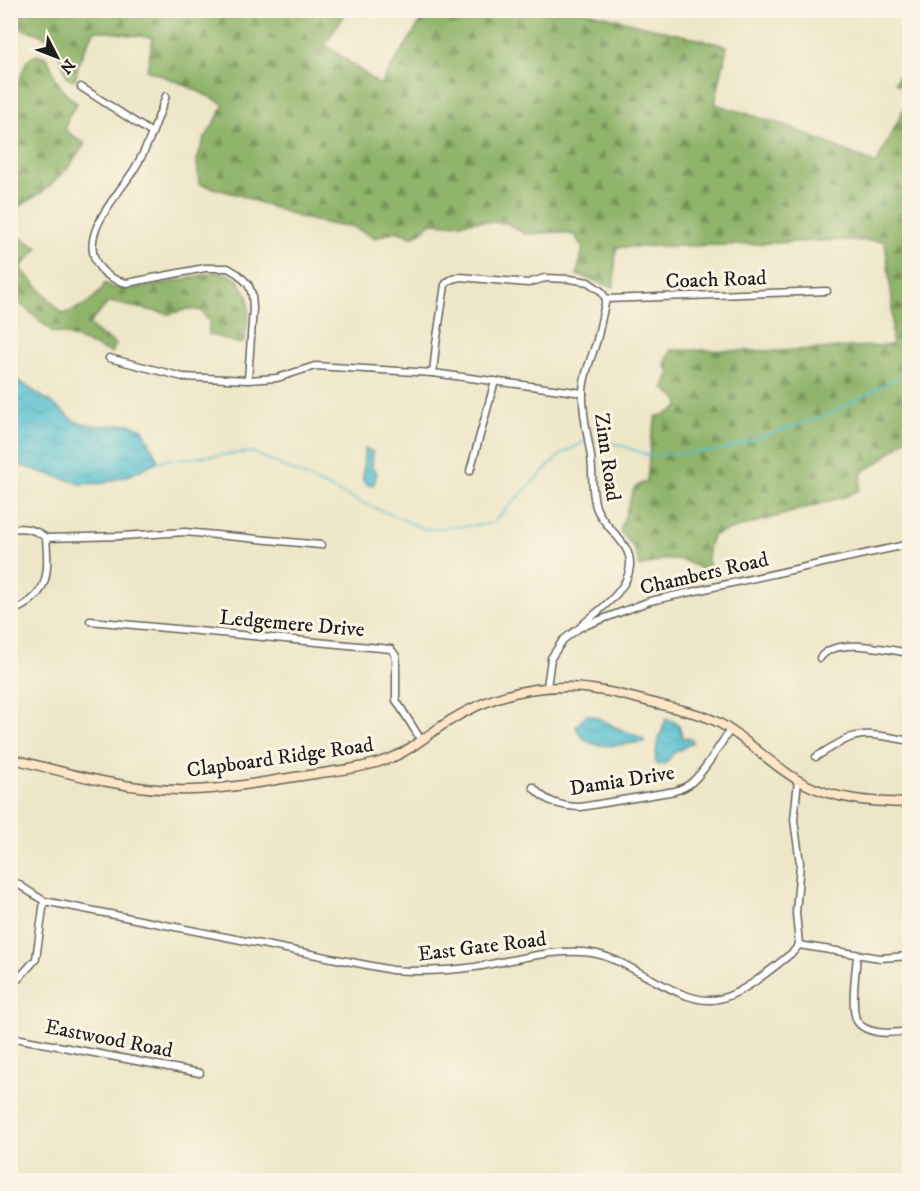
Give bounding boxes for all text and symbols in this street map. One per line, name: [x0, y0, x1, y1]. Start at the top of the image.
north arrow: [27, 27, 87, 87]
text: N: [56, 55, 79, 78]
street label: Coach Road: [665, 265, 768, 295]
street label: Zinn Road: [588, 411, 626, 503]
street label: Chambers Road: [638, 546, 771, 601]
street label: Ledgemere Drive: [218, 605, 366, 643]
street label: Clapboard Ridge Road: [185, 732, 376, 784]
street label: Damia Drive: [568, 760, 677, 802]
street label: East Gate Road: [416, 926, 548, 968]
street label: Eastwood Road: [43, 1014, 176, 1064]

